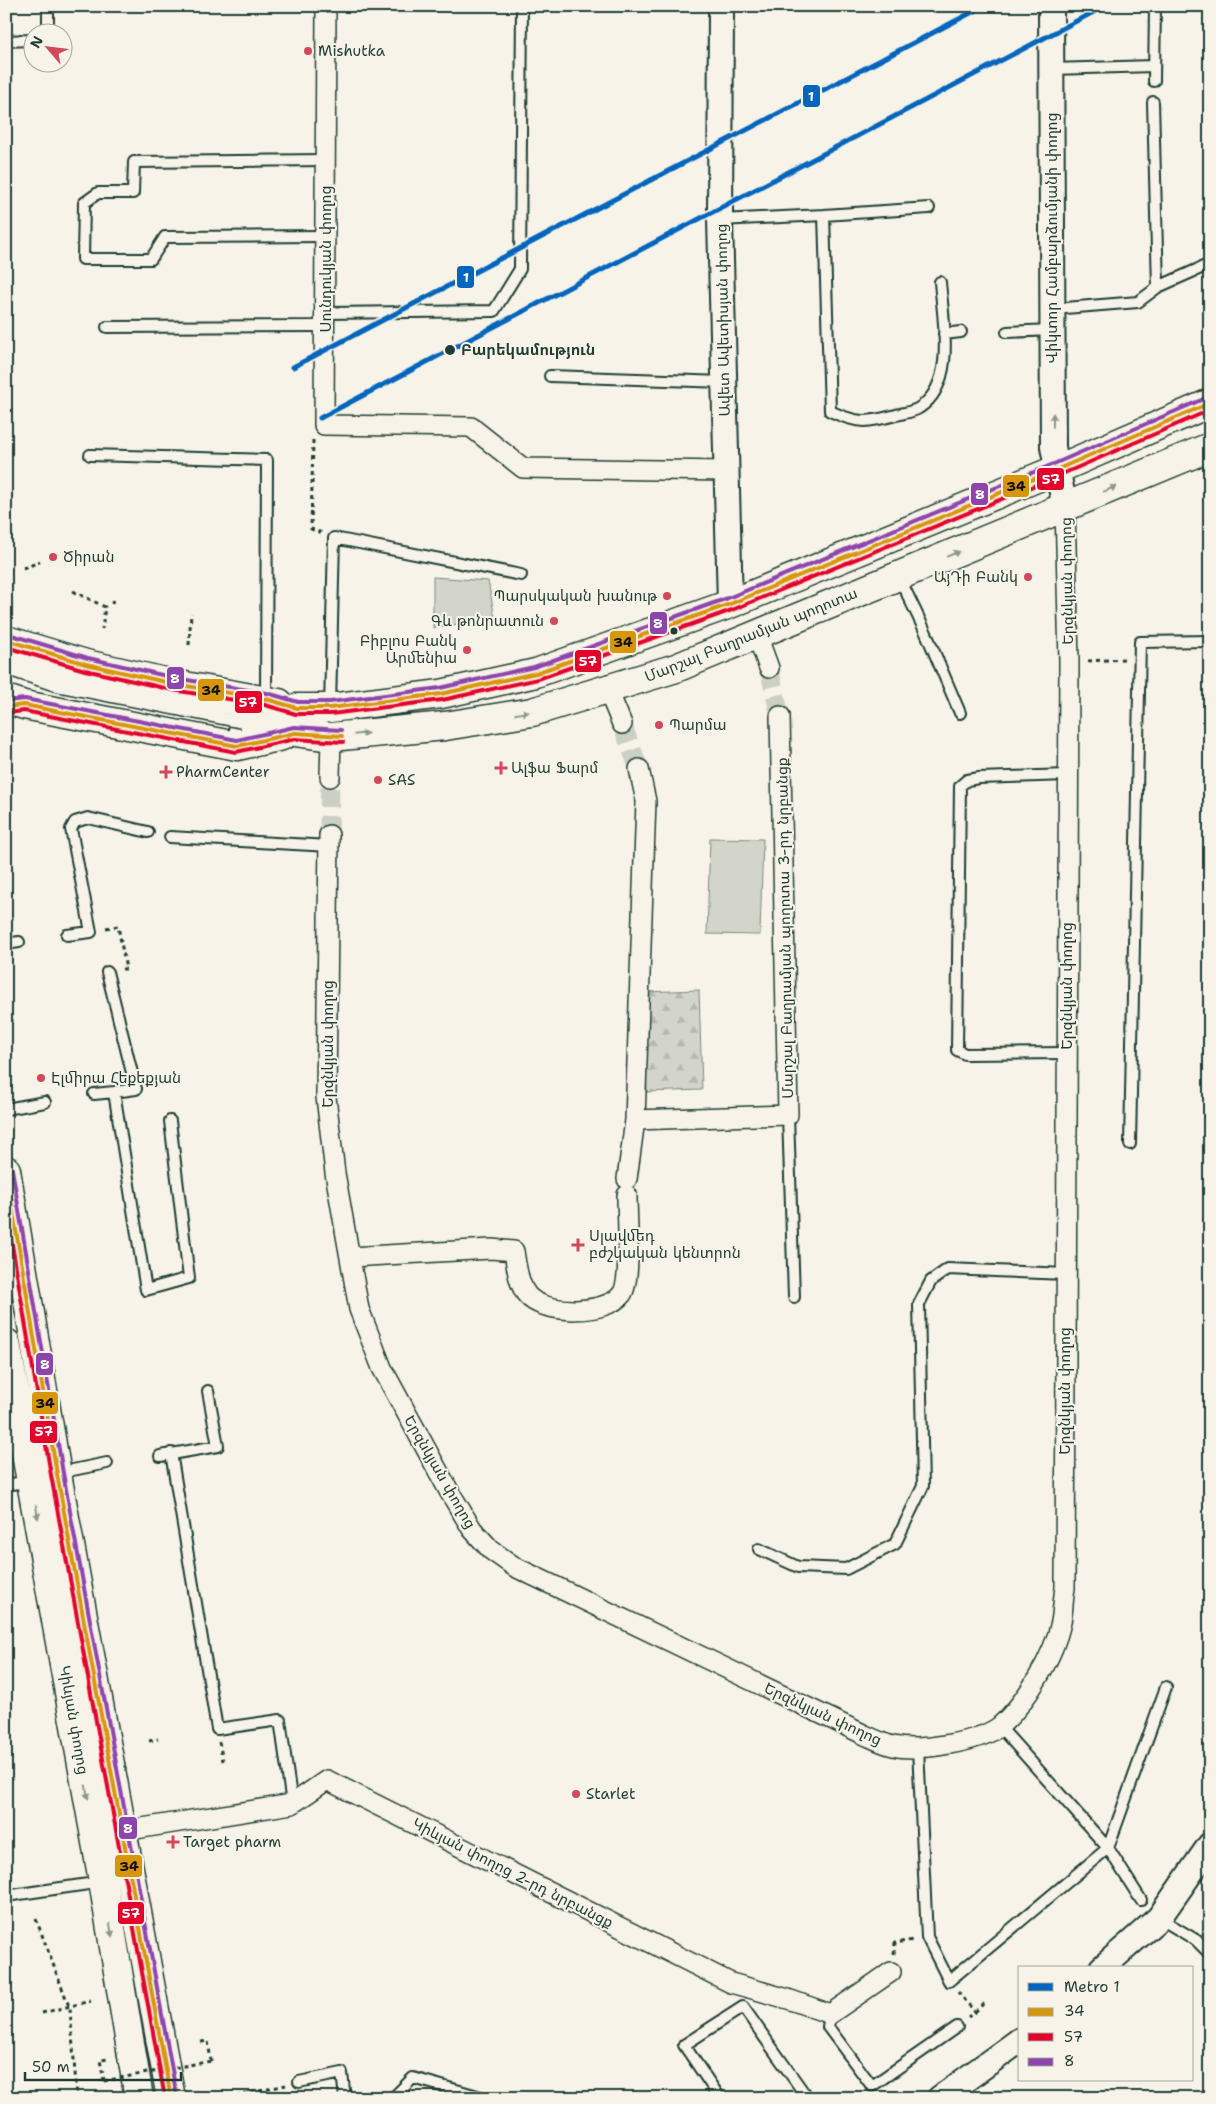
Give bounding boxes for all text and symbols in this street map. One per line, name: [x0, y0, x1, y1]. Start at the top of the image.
north arrow: [22, 22, 72, 72]
text: N: [26, 33, 47, 51]
place label: Mishutka: [318, 41, 386, 61]
marker: Mishutka: [302, 45, 314, 57]
line badge: 1: [802, 84, 821, 108]
text: 1: [808, 87, 814, 105]
street label: Վիկտոր Համբարձումյանի փողոց: [1042, 113, 1062, 363]
street label: Սունդուկյան փողոց: [316, 186, 336, 332]
street label: Ավետ Ավետիսյան փողոց: [711, 223, 735, 417]
line badge: 1: [456, 265, 475, 289]
text: 1: [463, 268, 469, 286]
place label: Բարեկամություն: [461, 340, 595, 360]
marker: Բարեկամություն: [443, 343, 457, 357]
one-way arrow: [1049, 412, 1057, 428]
line badge: 57: [1036, 467, 1065, 491]
text: 57: [1042, 470, 1060, 488]
line badge: 34: [1002, 474, 1030, 498]
text: 34: [1006, 477, 1026, 495]
line badge: 8: [970, 482, 989, 506]
one-way arrow: [1103, 484, 1117, 492]
text: 8: [975, 485, 985, 503]
street label: Երզնկյան փողոց: [1056, 517, 1078, 645]
place label: Ծիրան: [63, 547, 114, 567]
one-way arrow: [946, 549, 960, 557]
marker: Ծիրան: [47, 551, 59, 563]
place label: ԱյԴի Բանկ: [934, 567, 1018, 587]
marker: ԱյԴի Բանկ: [1022, 571, 1034, 583]
street label: Մարշալ Բաղրամյան պողոտա: [642, 583, 860, 687]
place label: Պարսկական խանութ: [494, 586, 658, 606]
marker: Պարսկական խանութ: [661, 590, 673, 602]
place label: Գև թոնրատուն: [431, 611, 544, 631]
line badge: 8: [649, 611, 668, 635]
text: 8: [653, 614, 663, 632]
marker: Գև թոնրատուն: [548, 615, 560, 627]
unlabelled marker: [669, 626, 679, 636]
line badge: 34: [609, 630, 637, 654]
place label: Բիբլոս Բանկ Արմենիա: [360, 631, 457, 668]
text: 34: [613, 633, 633, 651]
marker: Բիբլոս Բանկ Արմենիա: [461, 644, 473, 656]
line badge: 57: [574, 649, 602, 673]
text: 57: [579, 652, 597, 670]
line badge: 8: [166, 666, 185, 690]
text: 8: [170, 669, 180, 687]
line badge: 34: [197, 678, 225, 702]
text: 34: [201, 681, 221, 699]
line badge: 57: [234, 690, 263, 714]
text: 57: [239, 693, 257, 711]
one-way arrow: [515, 709, 531, 717]
place label: Պարմա: [669, 715, 726, 735]
marker: Պարմա: [653, 719, 665, 731]
one-way arrow: [353, 730, 369, 738]
street label: Մարշալ Բաղրամյան պողոտա 3-րդ նրբանցք: [772, 757, 798, 1099]
place label: Ալֆա Ֆարմ: [511, 758, 598, 778]
place label: PharmCenter: [176, 762, 270, 782]
marker: Ալֆա Ֆարմ: [495, 762, 507, 774]
marker: PharmCenter: [160, 766, 172, 778]
place label: SAS: [388, 770, 415, 790]
marker: SAS: [372, 774, 384, 786]
street label: Երզնկյան փողոց: [1057, 922, 1077, 1050]
street label: Երզնկյան փողոց: [318, 980, 338, 1108]
place label: Էլմիրա Հեքեքյան: [51, 1068, 181, 1088]
marker: Էլմիրա Հեքեքյան: [35, 1072, 47, 1084]
place label: Սլավմեդ բժշկական կենտրոն: [589, 1226, 741, 1263]
marker: Սլավմեդ բժշկական կենտրոն: [571, 1238, 585, 1252]
street label: Երզնկյան փողոց: [1055, 1327, 1075, 1455]
line badge: 8: [35, 1352, 54, 1376]
text: 8: [40, 1355, 50, 1373]
line badge: 34: [31, 1391, 59, 1415]
text: 34: [35, 1394, 55, 1412]
street label: Երզնկյան փողոց: [399, 1412, 481, 1532]
line badge: 57: [29, 1420, 58, 1444]
text: 57: [35, 1422, 53, 1440]
one-way arrow: [33, 1504, 41, 1520]
street label: Կիևյան փողոց: [55, 1664, 93, 1776]
street label: Երզնկյան փողոց: [761, 1678, 885, 1750]
place label: Starlet: [586, 1784, 636, 1804]
one-way arrow: [84, 1785, 92, 1801]
marker: Starlet: [570, 1788, 582, 1800]
street label: Կիևյան փողոց 2-րդ նրբանցք: [409, 1813, 617, 1933]
line badge: 8: [118, 1816, 138, 1840]
text: 8: [123, 1819, 133, 1837]
place label: Target pharm: [183, 1832, 281, 1852]
marker: Target pharm: [167, 1836, 179, 1848]
line badge: 34: [114, 1854, 143, 1878]
text: 34: [119, 1857, 139, 1875]
line badge: 57: [117, 1901, 145, 1925]
text: 57: [122, 1904, 140, 1922]
one-way arrow: [108, 1922, 116, 1938]
legend: [1018, 1966, 1194, 2082]
text: Metro 1: [1064, 1977, 1120, 1997]
text: 34: [1064, 2001, 1084, 2021]
text: 57: [1064, 2027, 1083, 2047]
scale bar: [25, 2049, 181, 2081]
text: 8: [1064, 2051, 1075, 2071]
text: 50 m: [32, 2057, 70, 2077]

